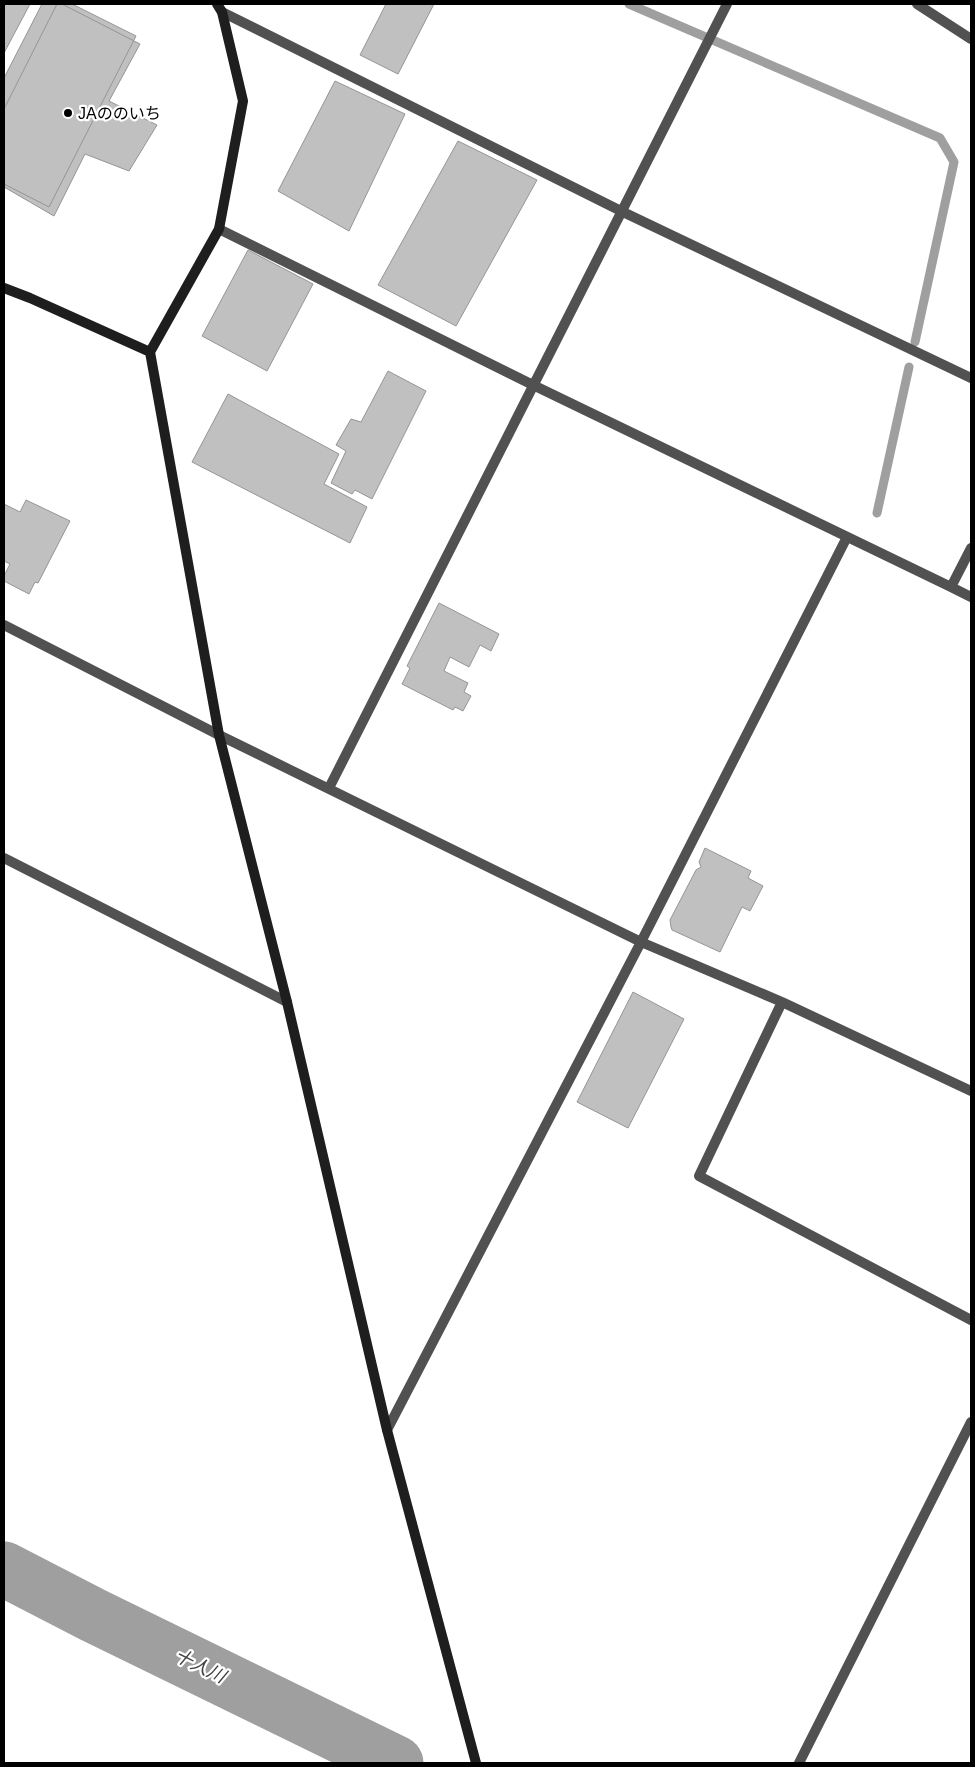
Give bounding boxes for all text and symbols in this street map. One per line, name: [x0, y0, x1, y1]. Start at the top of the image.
place label: JAののいち: [78, 105, 161, 122]
marker: JAののいち: [62, 107, 74, 119]
water label: 十人川: [171, 1645, 230, 1688]

